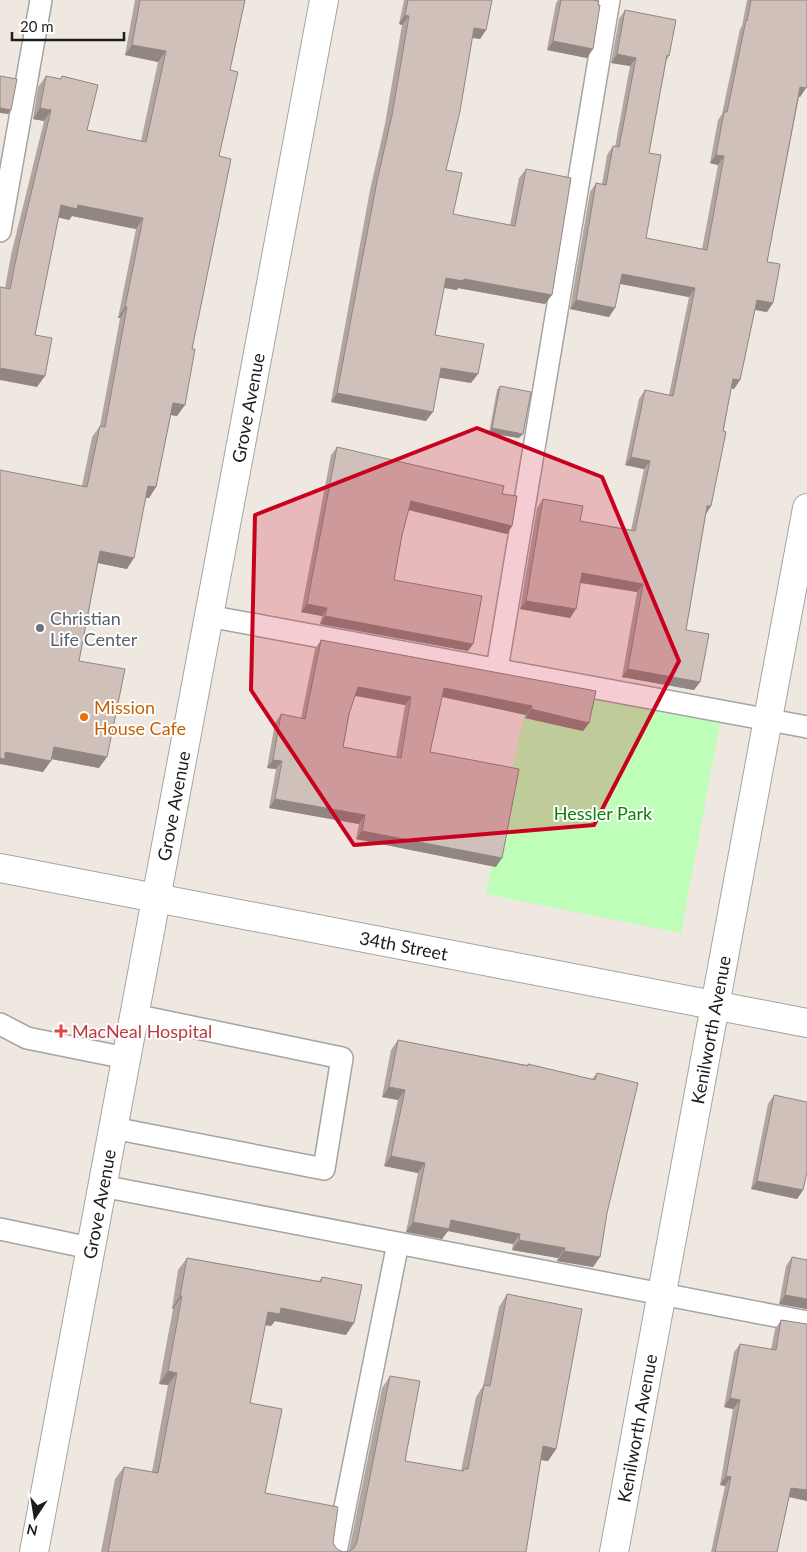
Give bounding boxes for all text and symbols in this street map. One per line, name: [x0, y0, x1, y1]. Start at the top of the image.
scale bar: [12, 10, 125, 42]
text: 20 m: [20, 17, 54, 35]
street label: Grove Avenue: [227, 351, 269, 465]
place label: Christian Life Center: [50, 607, 138, 650]
marker: Christian Life Center: [34, 622, 46, 634]
place label: Mission House Cafe: [94, 696, 186, 739]
marker: Mission House Cafe: [78, 711, 90, 723]
street label: Grove Avenue: [152, 749, 194, 863]
park label: Hessler Park: [554, 802, 653, 824]
street label: 34th Street: [358, 926, 450, 965]
street label: Kenilworth Avenue: [686, 954, 735, 1106]
place label: MacNeal Hospital: [72, 1020, 212, 1042]
marker: MacNeal Hospital: [54, 1024, 68, 1038]
street label: Grove Avenue: [78, 1147, 120, 1261]
street label: Kenilworth Avenue: [612, 1352, 661, 1504]
north arrow: [10, 1492, 60, 1542]
text: N: [25, 1521, 39, 1540]

